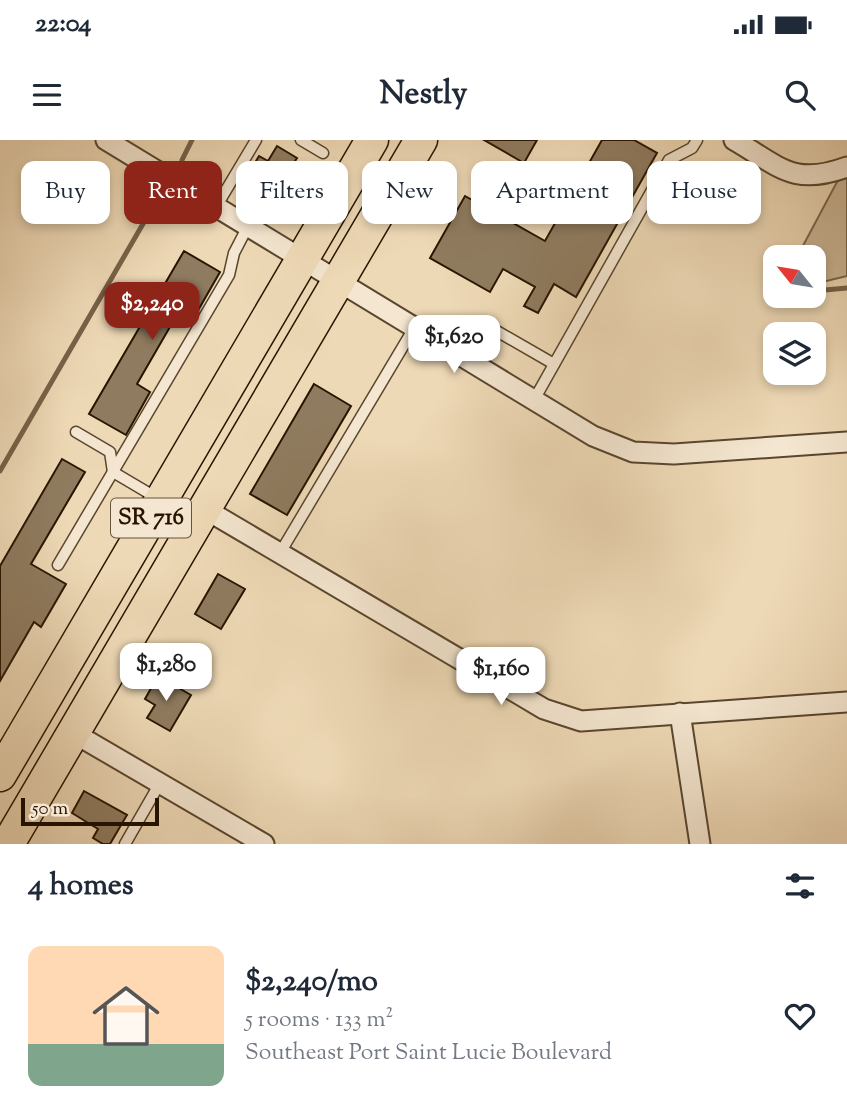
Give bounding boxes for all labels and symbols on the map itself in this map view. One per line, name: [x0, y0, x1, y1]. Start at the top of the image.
north arrow: [763, 245, 826, 308]
pin: $2,240: [95, 282, 209, 342]
pin: $1,620: [397, 316, 511, 375]
road number: SR 716: [111, 498, 191, 538]
pin: $1,280: [109, 644, 223, 703]
pin: $1,160: [444, 648, 558, 707]
scale bar: [21, 795, 159, 827]

